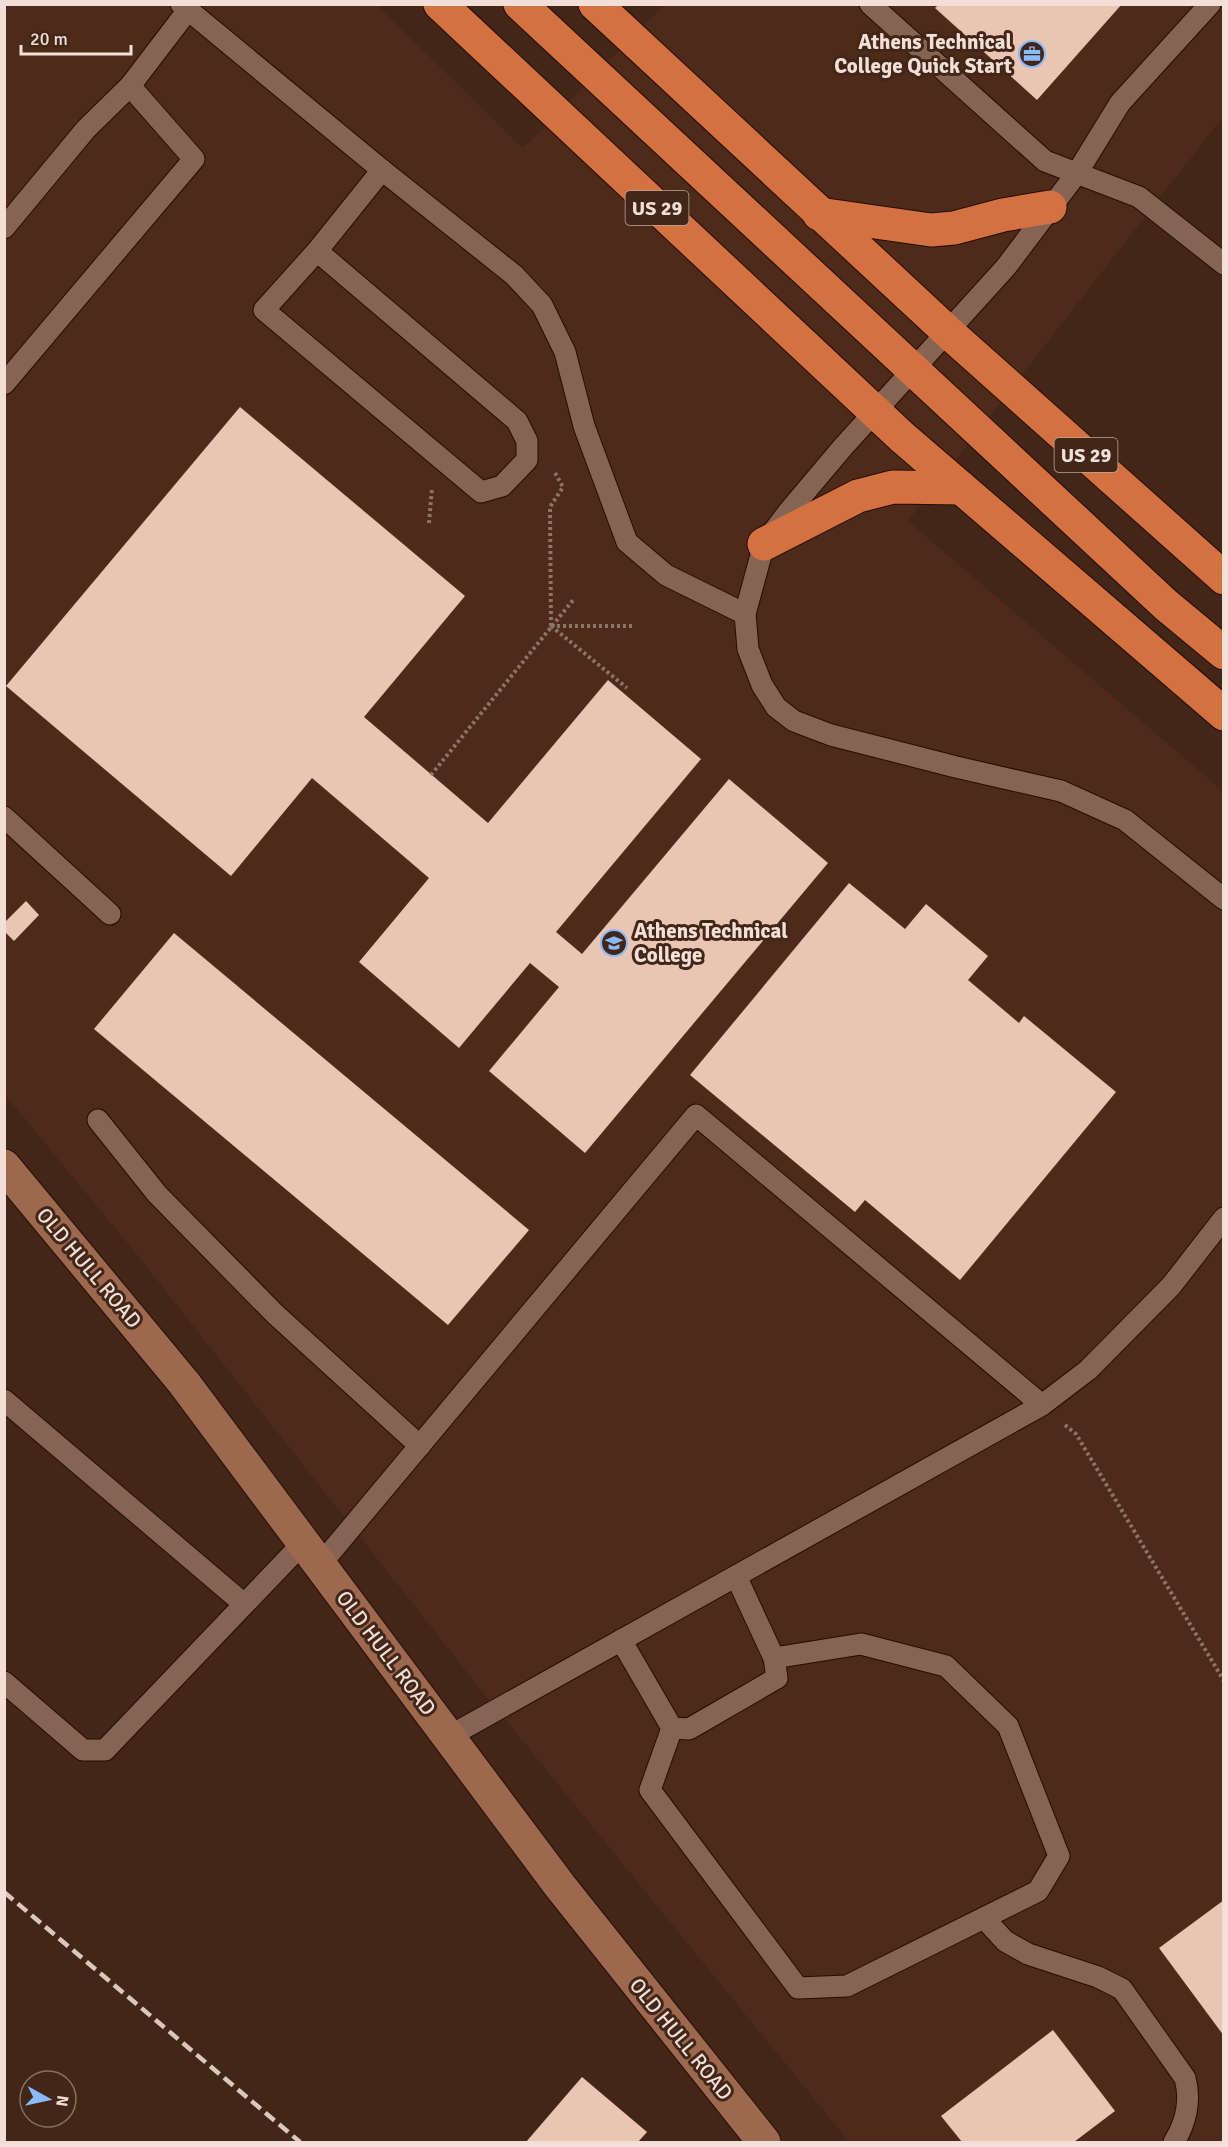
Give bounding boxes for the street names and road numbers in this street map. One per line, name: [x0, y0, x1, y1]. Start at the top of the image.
road number: US 29: [626, 191, 688, 225]
road number: US 29: [1054, 438, 1118, 472]
street label: OLD HULL ROAD: [31, 1202, 147, 1334]
street label: OLD HULL ROAD: [331, 1586, 441, 1720]
street label: OLD HULL ROAD: [624, 1973, 738, 2105]

